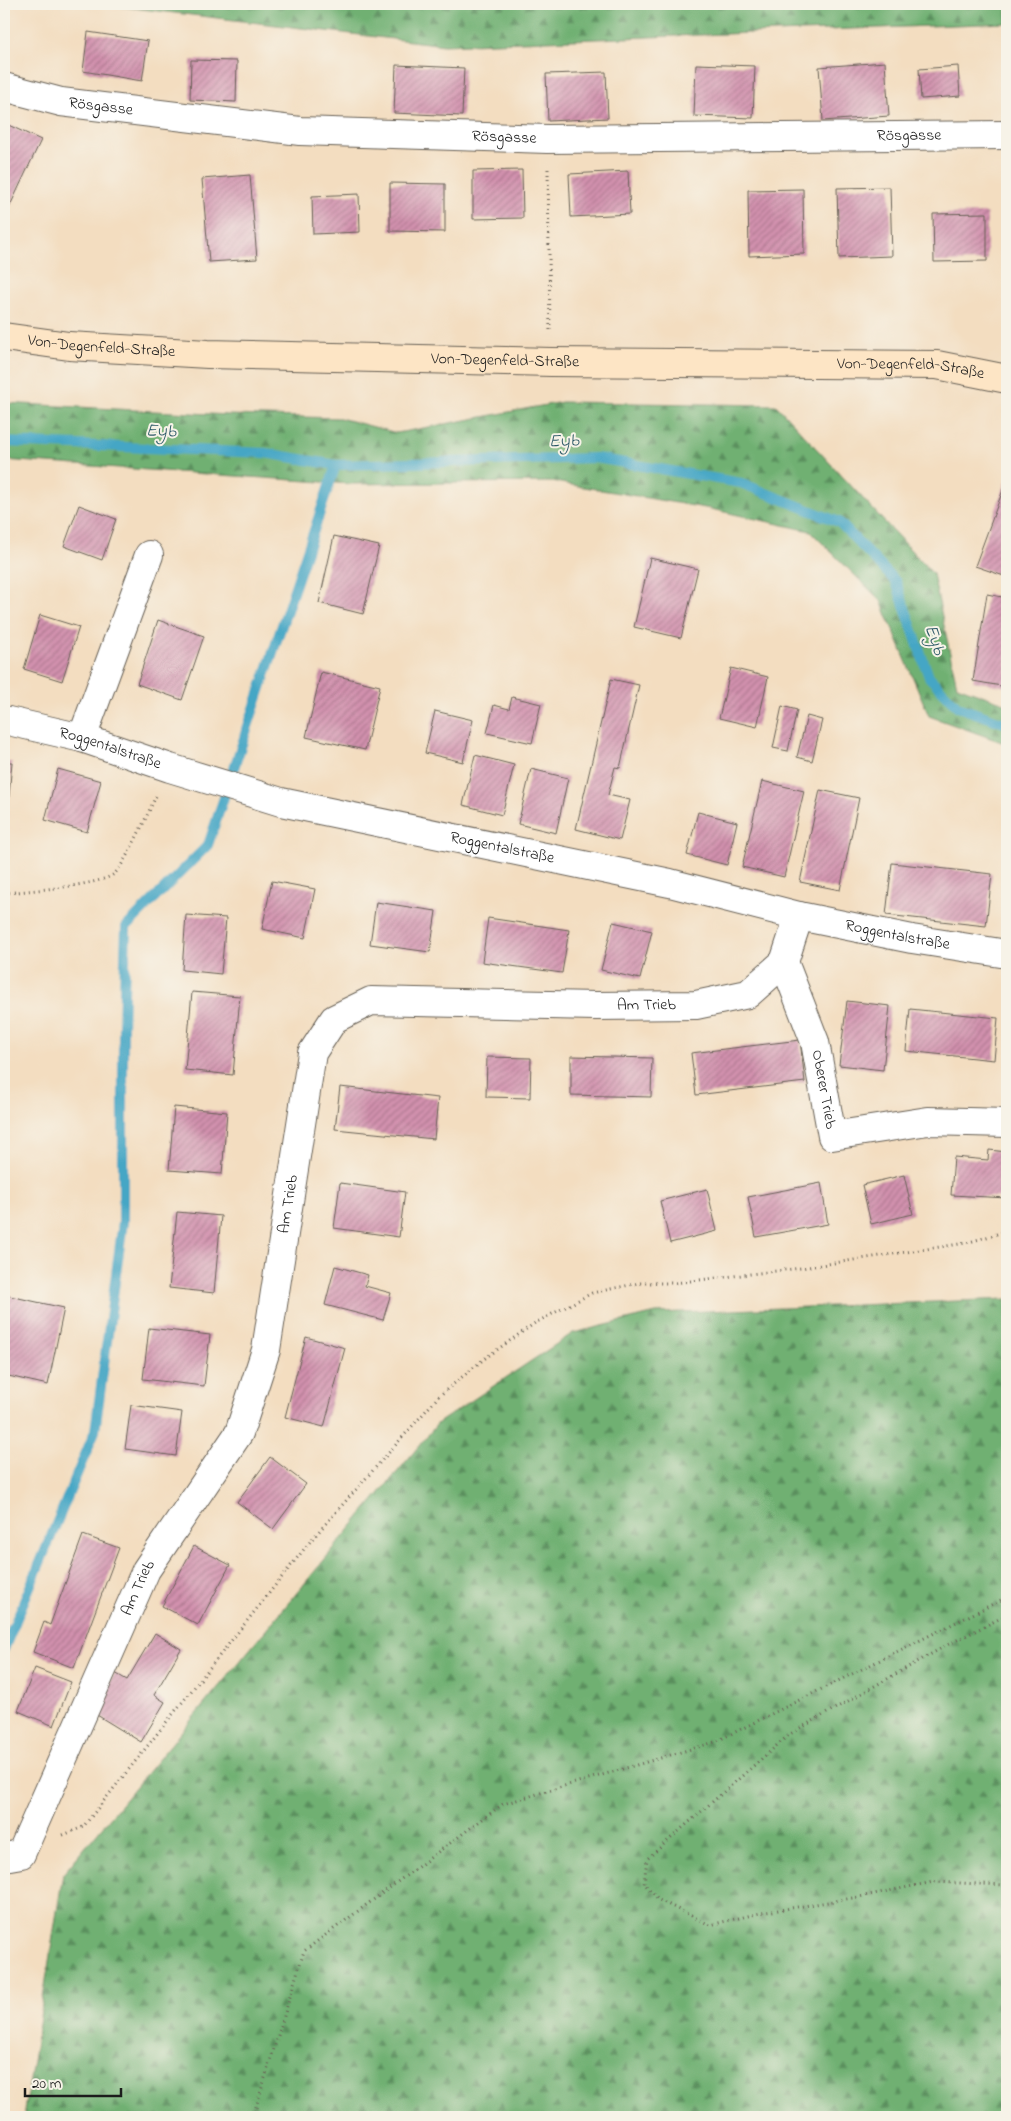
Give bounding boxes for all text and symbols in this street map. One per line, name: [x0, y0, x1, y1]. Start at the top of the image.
street label: Rösgasse: [67, 91, 135, 123]
street label: Rösgasse: [877, 124, 942, 148]
street label: Rösgasse: [471, 125, 538, 151]
street label: Von-Degenfeld-Straße: [25, 328, 177, 364]
street label: Von-Degenfeld-Straße: [430, 347, 580, 374]
street label: Von-Degenfeld-Straße: [836, 352, 987, 386]
water label: Eyb: [145, 418, 178, 446]
water label: Eyb: [548, 428, 581, 456]
water label: Eyb: [917, 621, 952, 660]
street label: Roggentalstraße: [57, 721, 165, 776]
street label: Roggentalstraße: [448, 825, 557, 871]
street label: Roggentalstraße: [843, 914, 952, 957]
street label: Am Trieb: [617, 993, 676, 1018]
street label: Oberer Trieb: [805, 1048, 843, 1131]
street label: Am Trieb: [272, 1173, 305, 1235]
street label: Am Trieb: [115, 1555, 162, 1620]
scale bar: [25, 2066, 121, 2098]
text: 20 m: [32, 2073, 62, 2095]

